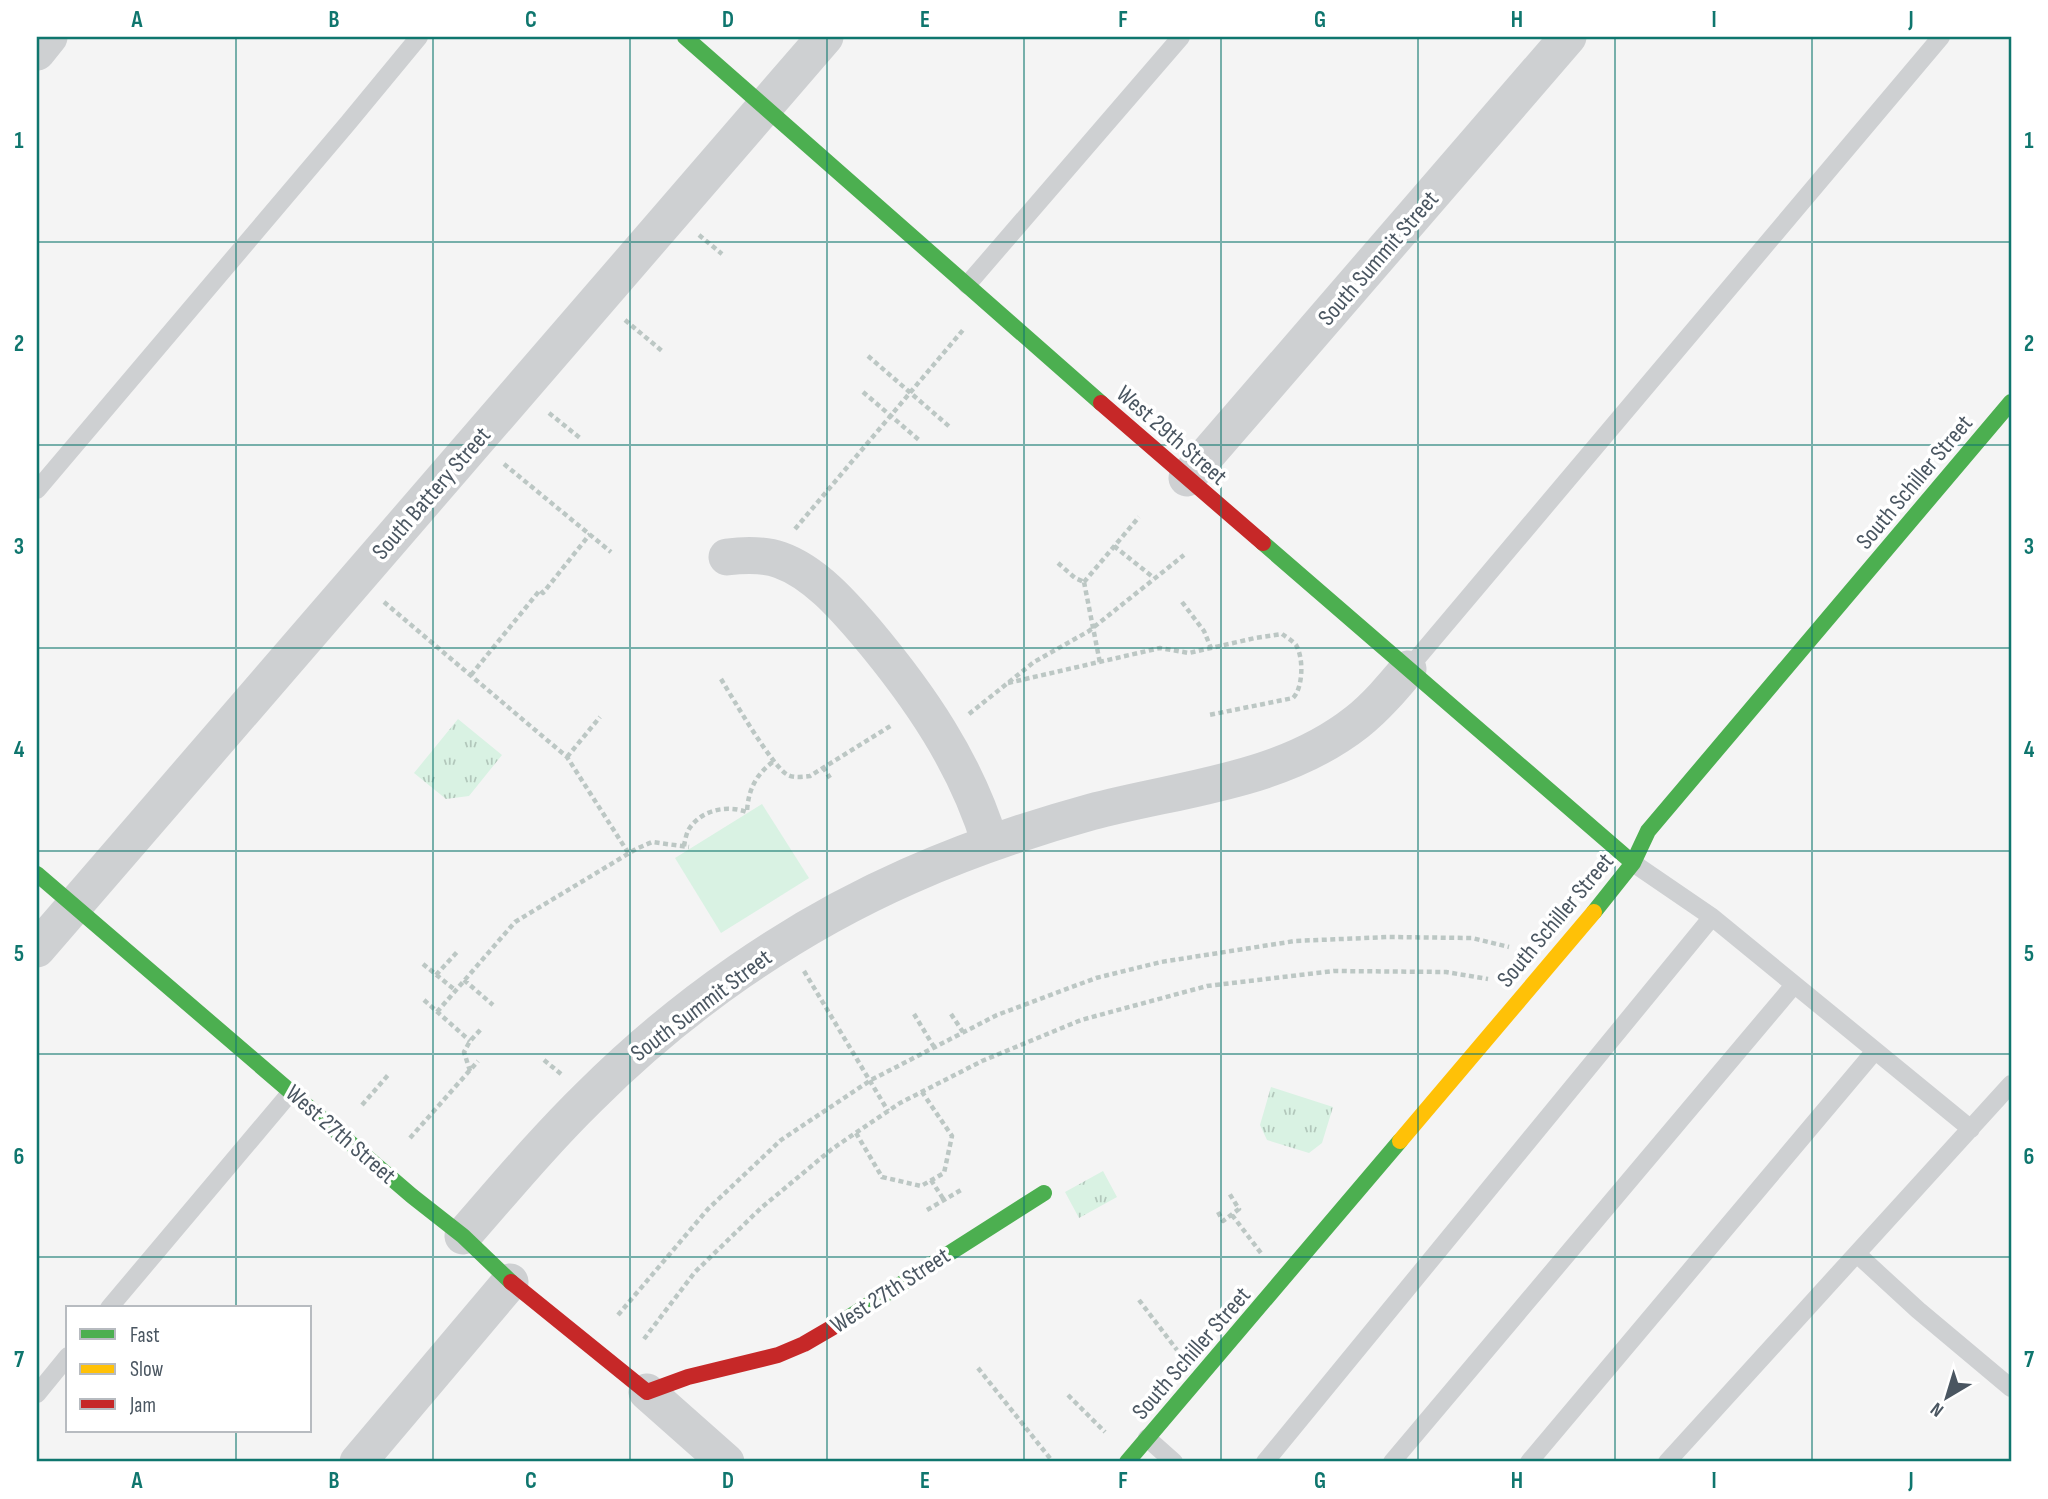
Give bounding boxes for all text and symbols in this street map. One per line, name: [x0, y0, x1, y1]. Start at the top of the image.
text: A: [131, 6, 144, 34]
text: B: [329, 6, 340, 34]
text: C: [525, 6, 537, 34]
text: D: [722, 6, 734, 34]
text: E: [920, 6, 930, 34]
text: F: [1118, 6, 1128, 34]
text: G: [1314, 6, 1326, 34]
text: H: [1511, 6, 1523, 34]
text: I: [1711, 6, 1717, 34]
text: J: [1907, 6, 1914, 34]
text: 1: [14, 127, 24, 155]
text: 1: [2024, 127, 2034, 155]
street label: South Summit Street: [1312, 185, 1445, 332]
text: 2: [14, 330, 24, 358]
text: 2: [2024, 330, 2034, 358]
street label: West 29th Street: [1110, 379, 1233, 491]
street label: South Schiller Street: [1850, 409, 1979, 555]
street label: South Battery Street: [366, 421, 497, 566]
text: 3: [14, 533, 24, 561]
text: 3: [2024, 533, 2034, 561]
text: 4: [14, 736, 25, 764]
text: 4: [2024, 736, 2035, 764]
street label: South Schiller Street: [1491, 847, 1620, 993]
text: 5: [14, 940, 24, 968]
text: 5: [2024, 940, 2034, 968]
street label: South Summit Street: [625, 943, 778, 1068]
street label: West 27th Street: [280, 1079, 402, 1190]
text: 6: [14, 1143, 24, 1171]
text: 6: [2024, 1143, 2034, 1171]
street label: West 27th Street: [825, 1241, 955, 1340]
street label: South Schiller Street: [1126, 1281, 1257, 1426]
legend: [66, 1306, 312, 1432]
text: Fast: [130, 1323, 160, 1348]
text: 7: [14, 1346, 24, 1374]
text: 7: [2024, 1346, 2034, 1374]
text: Slow: [130, 1357, 164, 1382]
north arrow: [1912, 1362, 1982, 1432]
text: Jam: [129, 1393, 156, 1418]
text: N: [1926, 1397, 1949, 1421]
text: A: [131, 1467, 144, 1495]
text: B: [329, 1467, 340, 1495]
text: C: [525, 1467, 537, 1495]
text: D: [722, 1467, 734, 1495]
text: E: [920, 1467, 930, 1495]
text: F: [1118, 1467, 1128, 1495]
text: G: [1314, 1467, 1326, 1495]
text: H: [1511, 1467, 1523, 1495]
text: I: [1711, 1467, 1717, 1495]
text: J: [1907, 1467, 1914, 1495]

